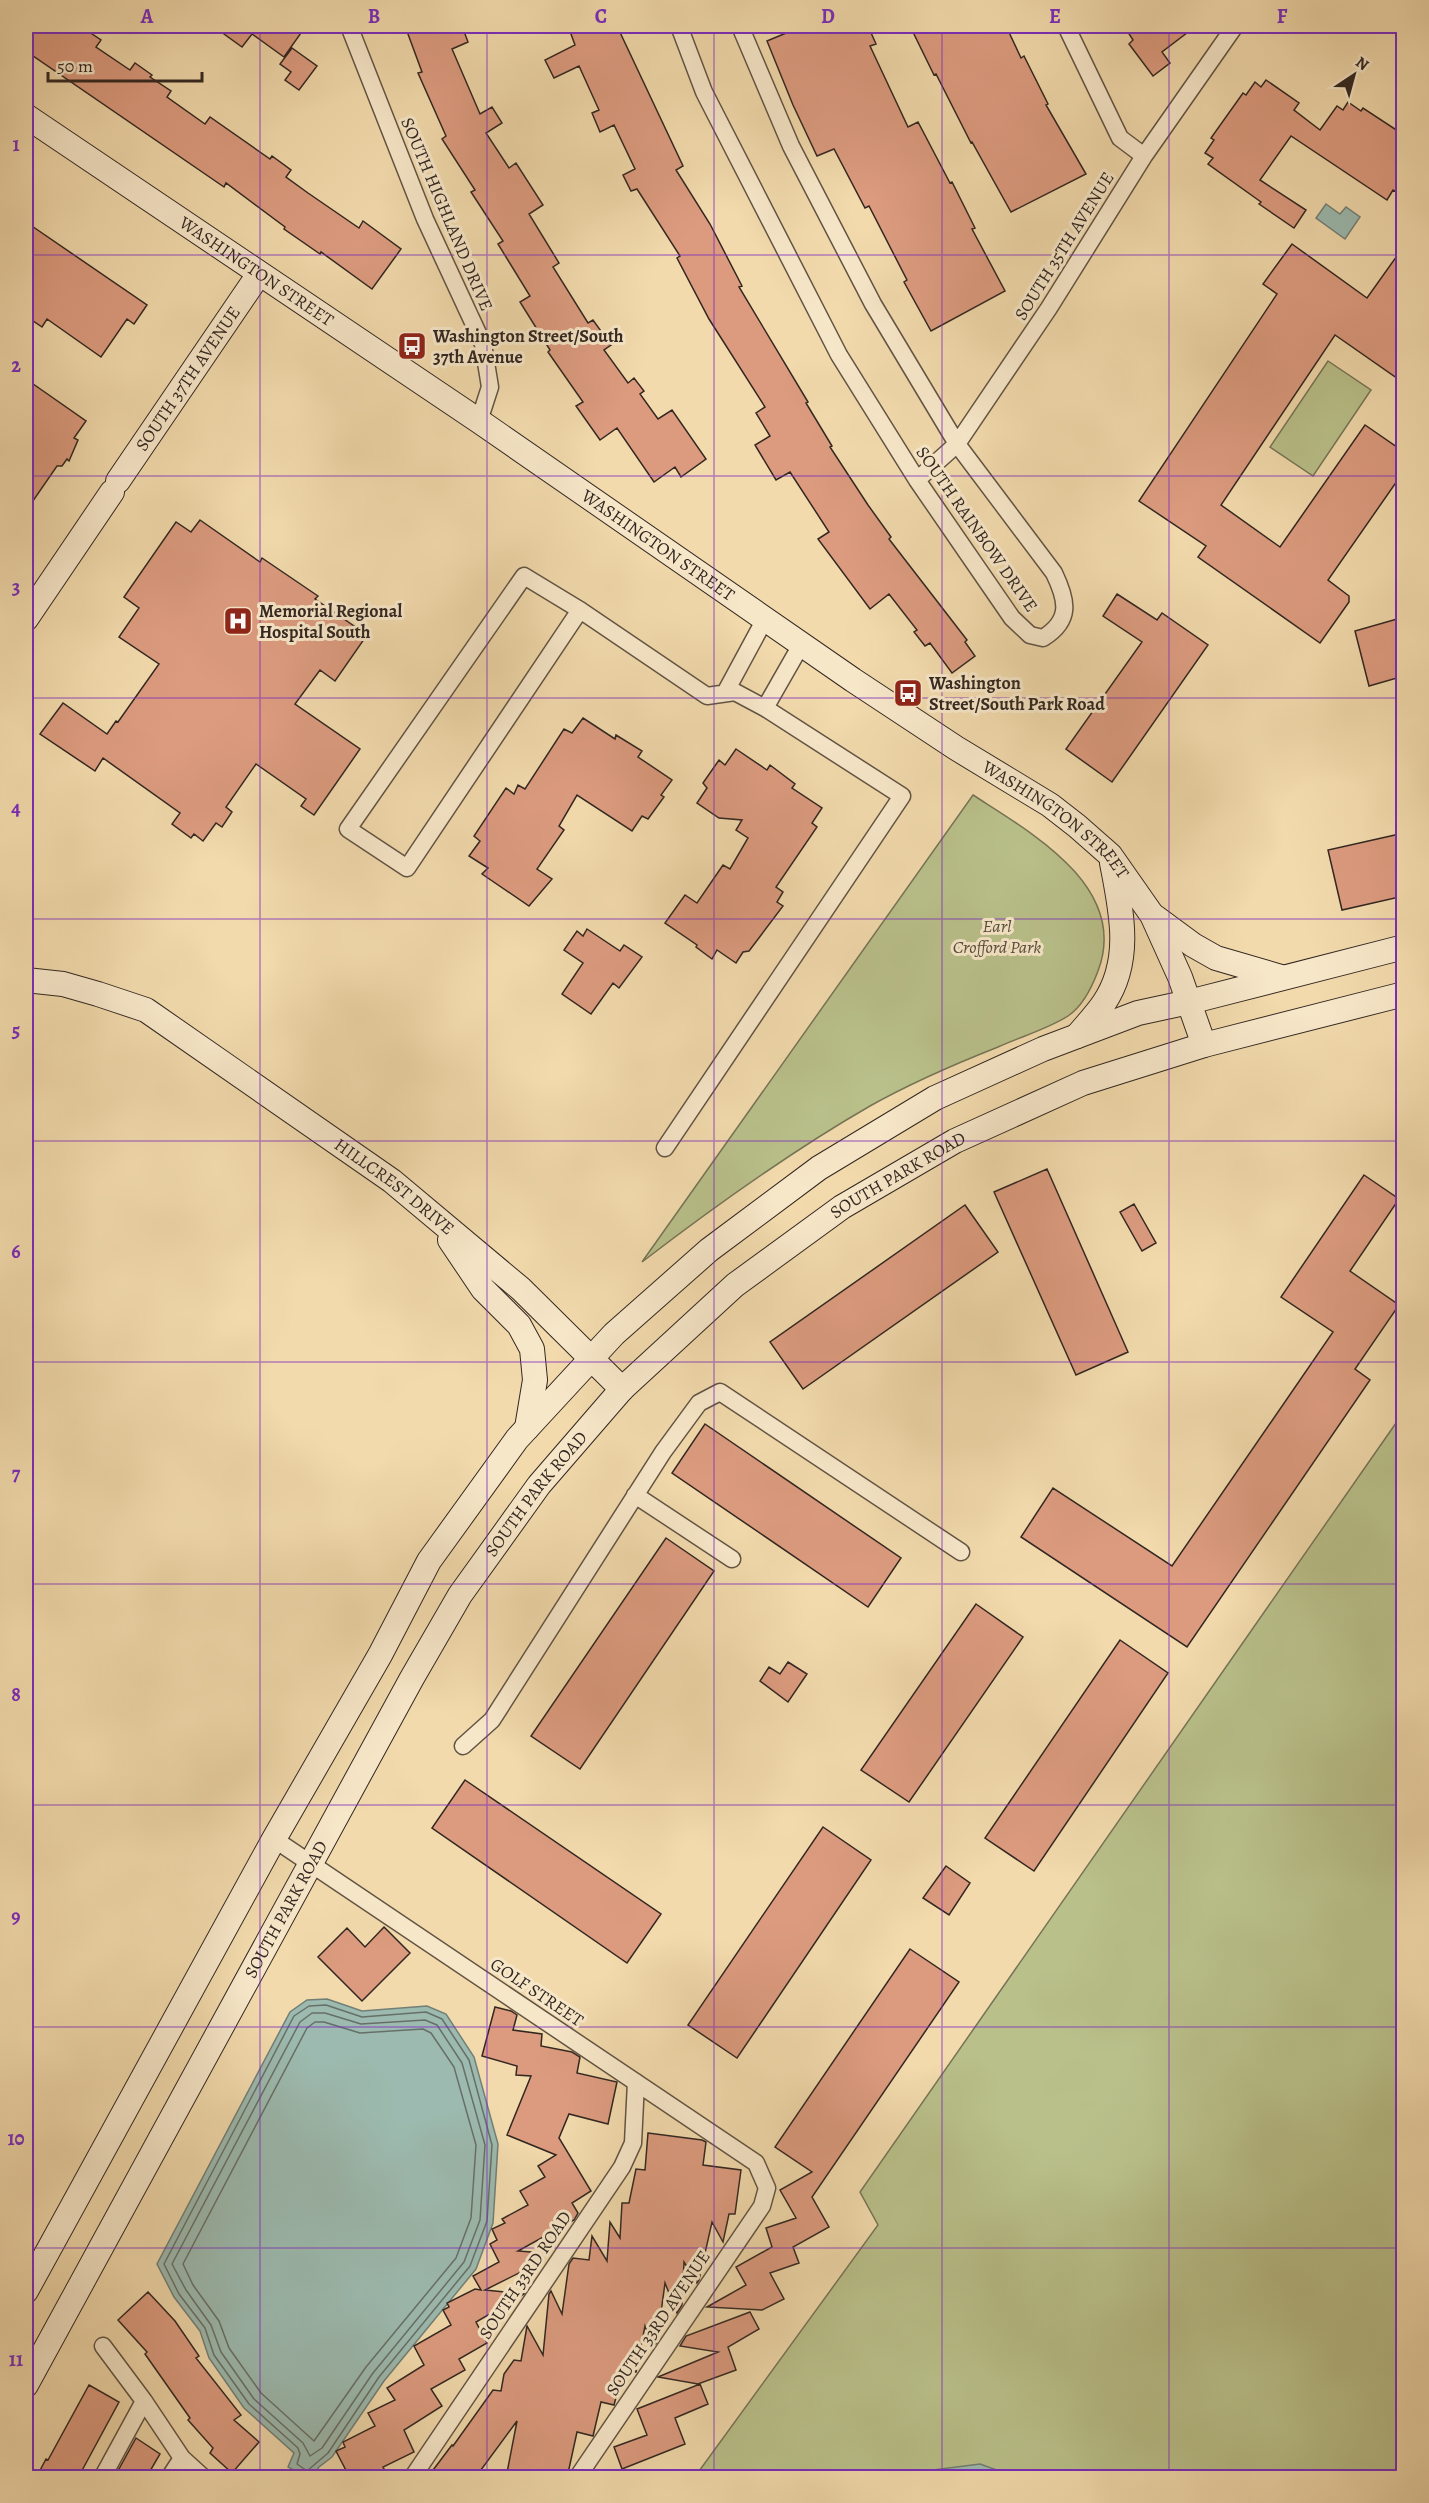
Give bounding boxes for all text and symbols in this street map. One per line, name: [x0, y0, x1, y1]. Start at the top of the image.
text: A: [140, 3, 154, 30]
text: B: [368, 3, 380, 30]
text: C: [595, 3, 607, 30]
text: D: [821, 3, 835, 30]
text: E: [1049, 3, 1061, 30]
text: F: [1277, 3, 1288, 30]
scale bar: [48, 45, 202, 83]
north arrow: [1324, 45, 1384, 105]
text: N: [1351, 51, 1374, 76]
text: 50 m: [57, 54, 93, 78]
street label: SOUTH HIGHLAND DRIVE: [395, 114, 499, 314]
text: 1: [12, 131, 20, 158]
street label: SOUTH 35TH AVENUE: [1009, 167, 1119, 325]
street label: WASHINGTON STREET: [174, 210, 339, 332]
street label: SOUTH 37TH AVENUE: [130, 301, 246, 456]
place label: Washington Street/South 37th Avenue: [432, 324, 624, 369]
bus stop icon: Washington Street/South 37th Avenue: [396, 330, 428, 362]
text: 2: [11, 352, 21, 379]
street label: SOUTH RAINBOW DRIVE: [911, 441, 1043, 617]
street label: WASHINGTON STREET: [576, 483, 740, 607]
text: 3: [12, 574, 20, 601]
place label: Memorial Regional Hospital South: [259, 599, 402, 644]
hospital icon: Memorial Regional Hospital South: [222, 605, 254, 637]
place label: Washington Street/South Park Road: [928, 671, 1105, 716]
bus stop icon: Washington Street/South Park Road: [892, 677, 924, 709]
street label: WASHINGTON STREET: [977, 754, 1135, 883]
text: 4: [11, 795, 21, 822]
park label: Earl Crofford Park: [953, 914, 1041, 959]
text: 5: [12, 1017, 20, 1044]
street label: SOUTH PARK ROAD: [825, 1126, 969, 1224]
street label: HILLCREST DRIVE: [330, 1133, 460, 1240]
text: 6: [11, 1238, 21, 1265]
street label: SOUTH PARK ROAD: [479, 1426, 592, 1561]
text: 7: [12, 1460, 21, 1487]
text: 8: [11, 1681, 21, 1708]
street label: SOUTH PARK ROAD: [238, 1836, 333, 1982]
text: 9: [11, 1903, 21, 1930]
street label: GOLF STREET: [486, 1952, 588, 2032]
text: 10: [7, 2125, 25, 2152]
street label: SOUTH 33RD ROAD: [473, 2206, 577, 2344]
street label: SOUTH 33RD AVENUE: [600, 2246, 716, 2400]
text: 11: [9, 2346, 23, 2373]

